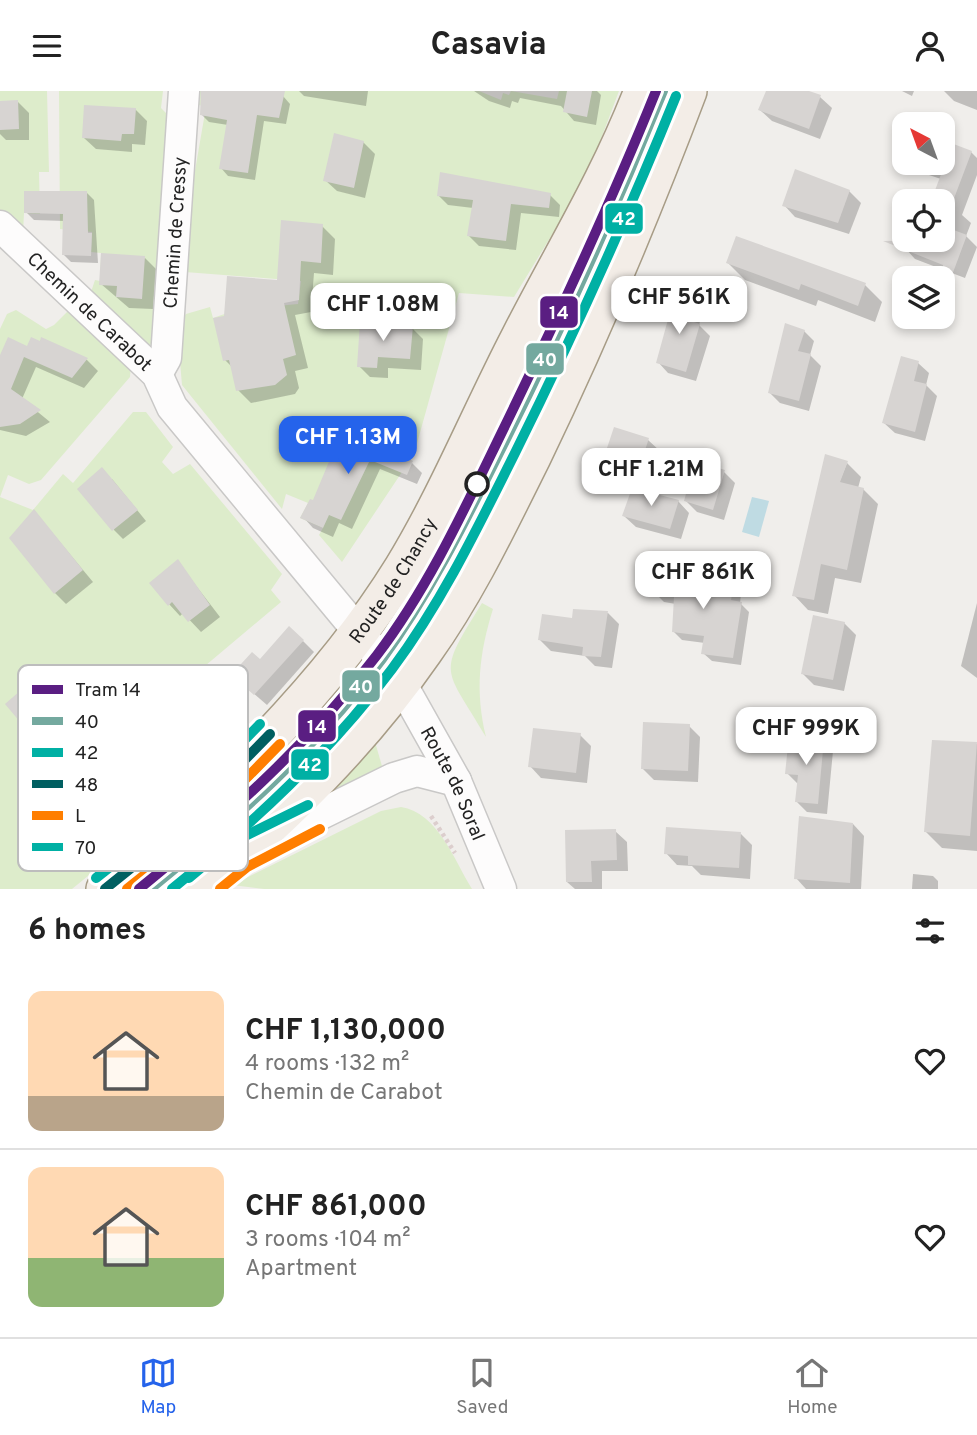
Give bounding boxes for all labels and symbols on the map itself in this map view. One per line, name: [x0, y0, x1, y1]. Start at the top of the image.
north arrow: [892, 112, 956, 175]
street label: Chemin de Cressy: [159, 156, 194, 309]
line badge: 42: [604, 202, 644, 235]
text: 42: [612, 208, 636, 232]
street label: Chemin de Carabot: [21, 248, 157, 377]
pin: CHF 561K: [607, 277, 751, 336]
pin: CHF 1.08M: [303, 283, 463, 343]
line badge: 14: [539, 295, 579, 329]
text: 14: [549, 302, 569, 326]
line badge: 40: [525, 342, 565, 376]
text: 40: [533, 349, 557, 373]
pin: CHF 1.13M: [268, 417, 428, 476]
pin: CHF 1.21M: [571, 449, 731, 508]
unlabelled marker: [465, 472, 489, 496]
street label: Route de Chancy: [345, 514, 443, 649]
pin: CHF 861K: [631, 552, 775, 611]
legend: [18, 665, 248, 871]
line badge: 40: [341, 669, 381, 703]
text: 40: [349, 676, 373, 700]
text: Tram 14: [75, 679, 141, 703]
pin: CHF 999K: [734, 707, 878, 767]
line badge: 14: [297, 709, 337, 743]
text: 40: [75, 711, 99, 735]
text: 14: [307, 716, 327, 740]
street label: Route de Soral: [414, 723, 489, 845]
text: 42: [75, 742, 98, 766]
line badge: 42: [290, 748, 330, 781]
text: 42: [298, 754, 322, 778]
text: 48: [75, 774, 98, 798]
text: L: [75, 805, 86, 829]
text: 70: [75, 837, 97, 861]

